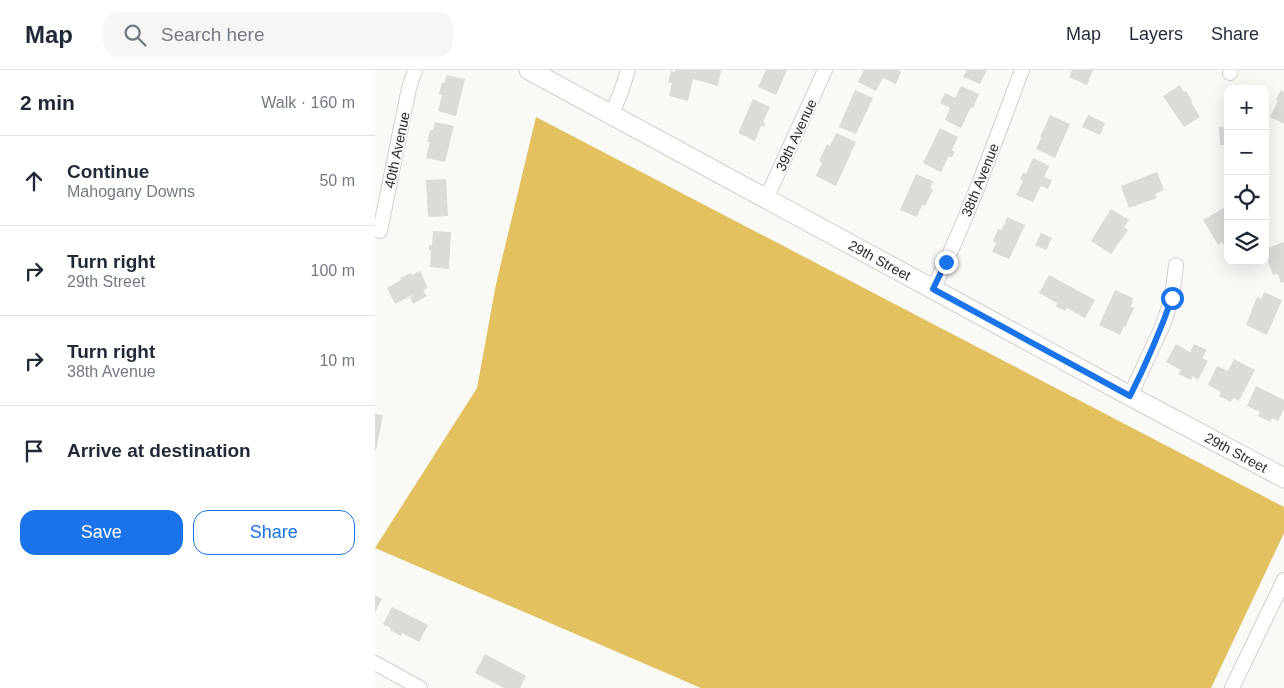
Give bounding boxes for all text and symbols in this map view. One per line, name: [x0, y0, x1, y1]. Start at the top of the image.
search box: [103, 12, 453, 57]
text: Map: [25, 21, 73, 48]
icon: search: [121, 21, 149, 49]
text: Search here: [161, 24, 265, 45]
text: Map: [1066, 24, 1101, 44]
text: Layers: [1129, 24, 1183, 44]
text: Share: [1211, 24, 1259, 44]
map controls: [1224, 85, 1269, 265]
button: +: [1224, 85, 1269, 130]
text: 2 min: [20, 91, 75, 114]
text: Walk · 160 m: [261, 94, 355, 111]
street label: 39th Avenue: [772, 96, 820, 174]
street label: 40th Avenue: [381, 110, 413, 190]
button: −: [1224, 130, 1269, 175]
street label: 38th Avenue: [958, 141, 1002, 219]
text: Continue: [67, 161, 149, 182]
icon: ahead: [20, 167, 48, 195]
text: 50 m: [319, 172, 355, 189]
button: locate: [1224, 175, 1269, 220]
text: Mahogany Downs: [67, 183, 195, 200]
button: layers: [1224, 220, 1269, 265]
street label: 29th Street: [846, 237, 914, 284]
text: Turn right: [67, 251, 155, 272]
route end: [935, 251, 958, 274]
icon: right: [20, 257, 48, 285]
text: 100 m: [311, 262, 355, 279]
text: 29th Street: [67, 273, 145, 290]
route start: [1161, 287, 1184, 310]
text: Turn right: [67, 341, 155, 362]
icon: right: [20, 347, 48, 375]
text: 10 m: [319, 352, 355, 369]
text: 38th Avenue: [67, 363, 156, 380]
street label: 29th Street: [1202, 429, 1270, 476]
icon: arrive: [20, 437, 48, 465]
text: Arrive at destination: [67, 440, 251, 461]
button: Save: [20, 510, 183, 555]
button: Share: [193, 510, 355, 555]

